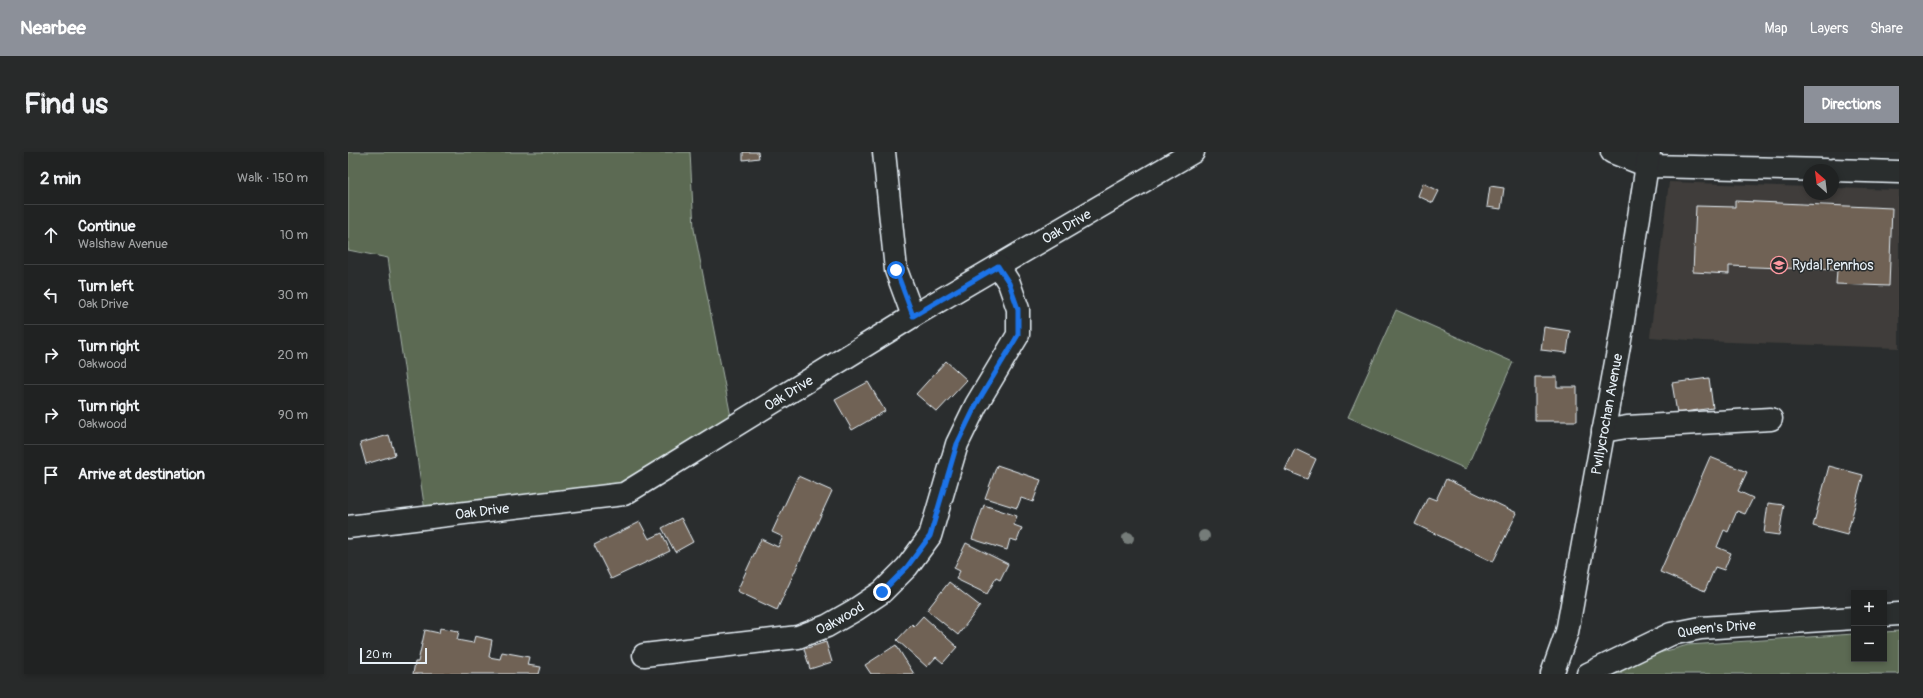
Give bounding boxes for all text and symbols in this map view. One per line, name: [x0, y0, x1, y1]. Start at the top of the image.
text: Nearbee: [20, 16, 86, 40]
text: Map: [1765, 20, 1788, 37]
text: Layers: [1810, 20, 1848, 37]
text: Share: [1870, 20, 1903, 37]
button: Directions: [1804, 86, 1899, 123]
text: Find us: [24, 87, 108, 122]
north arrow: [1803, 164, 1839, 200]
text: 2 min: [40, 168, 81, 189]
text: Walk · 150 m: [237, 170, 308, 186]
street label: Oak Drive: [1039, 206, 1094, 248]
text: Continue: [78, 217, 136, 236]
icon: ahead: [40, 224, 62, 246]
text: 10 m: [280, 227, 308, 243]
text: Walshaw Avenue: [78, 236, 168, 252]
school or university icon: Rydal Penrhos: [1769, 255, 1789, 275]
place label: Rydal Penrhos: [1792, 257, 1874, 274]
route start: [887, 261, 905, 279]
text: Turn left: [78, 277, 134, 296]
icon: left: [40, 284, 62, 306]
text: 30 m: [278, 287, 308, 303]
text: Oak Drive: [78, 296, 128, 312]
text: Turn right: [78, 337, 139, 356]
icon: right: [40, 344, 62, 366]
text: 20 m: [277, 347, 308, 363]
street label: Pwllycrochan Avenue: [1588, 352, 1626, 476]
text: Oakwood: [78, 356, 127, 372]
street label: Oak Drive: [761, 372, 816, 415]
text: Turn right: [78, 397, 139, 416]
icon: right: [40, 404, 62, 426]
text: 90 m: [278, 407, 308, 423]
text: Oakwood: [78, 416, 127, 432]
icon: arrive: [40, 464, 62, 486]
text: Arrive at destination: [78, 465, 205, 484]
street label: Oak Drive: [454, 500, 510, 523]
route end: [873, 583, 891, 601]
map controls: [1851, 590, 1887, 662]
button: +: [1851, 590, 1887, 626]
street label: Oakwood: [814, 598, 868, 638]
street label: Queen's Drive: [1676, 616, 1756, 642]
button: −: [1851, 626, 1887, 662]
scale bar: [360, 646, 427, 665]
text: 20 m: [366, 648, 392, 661]

